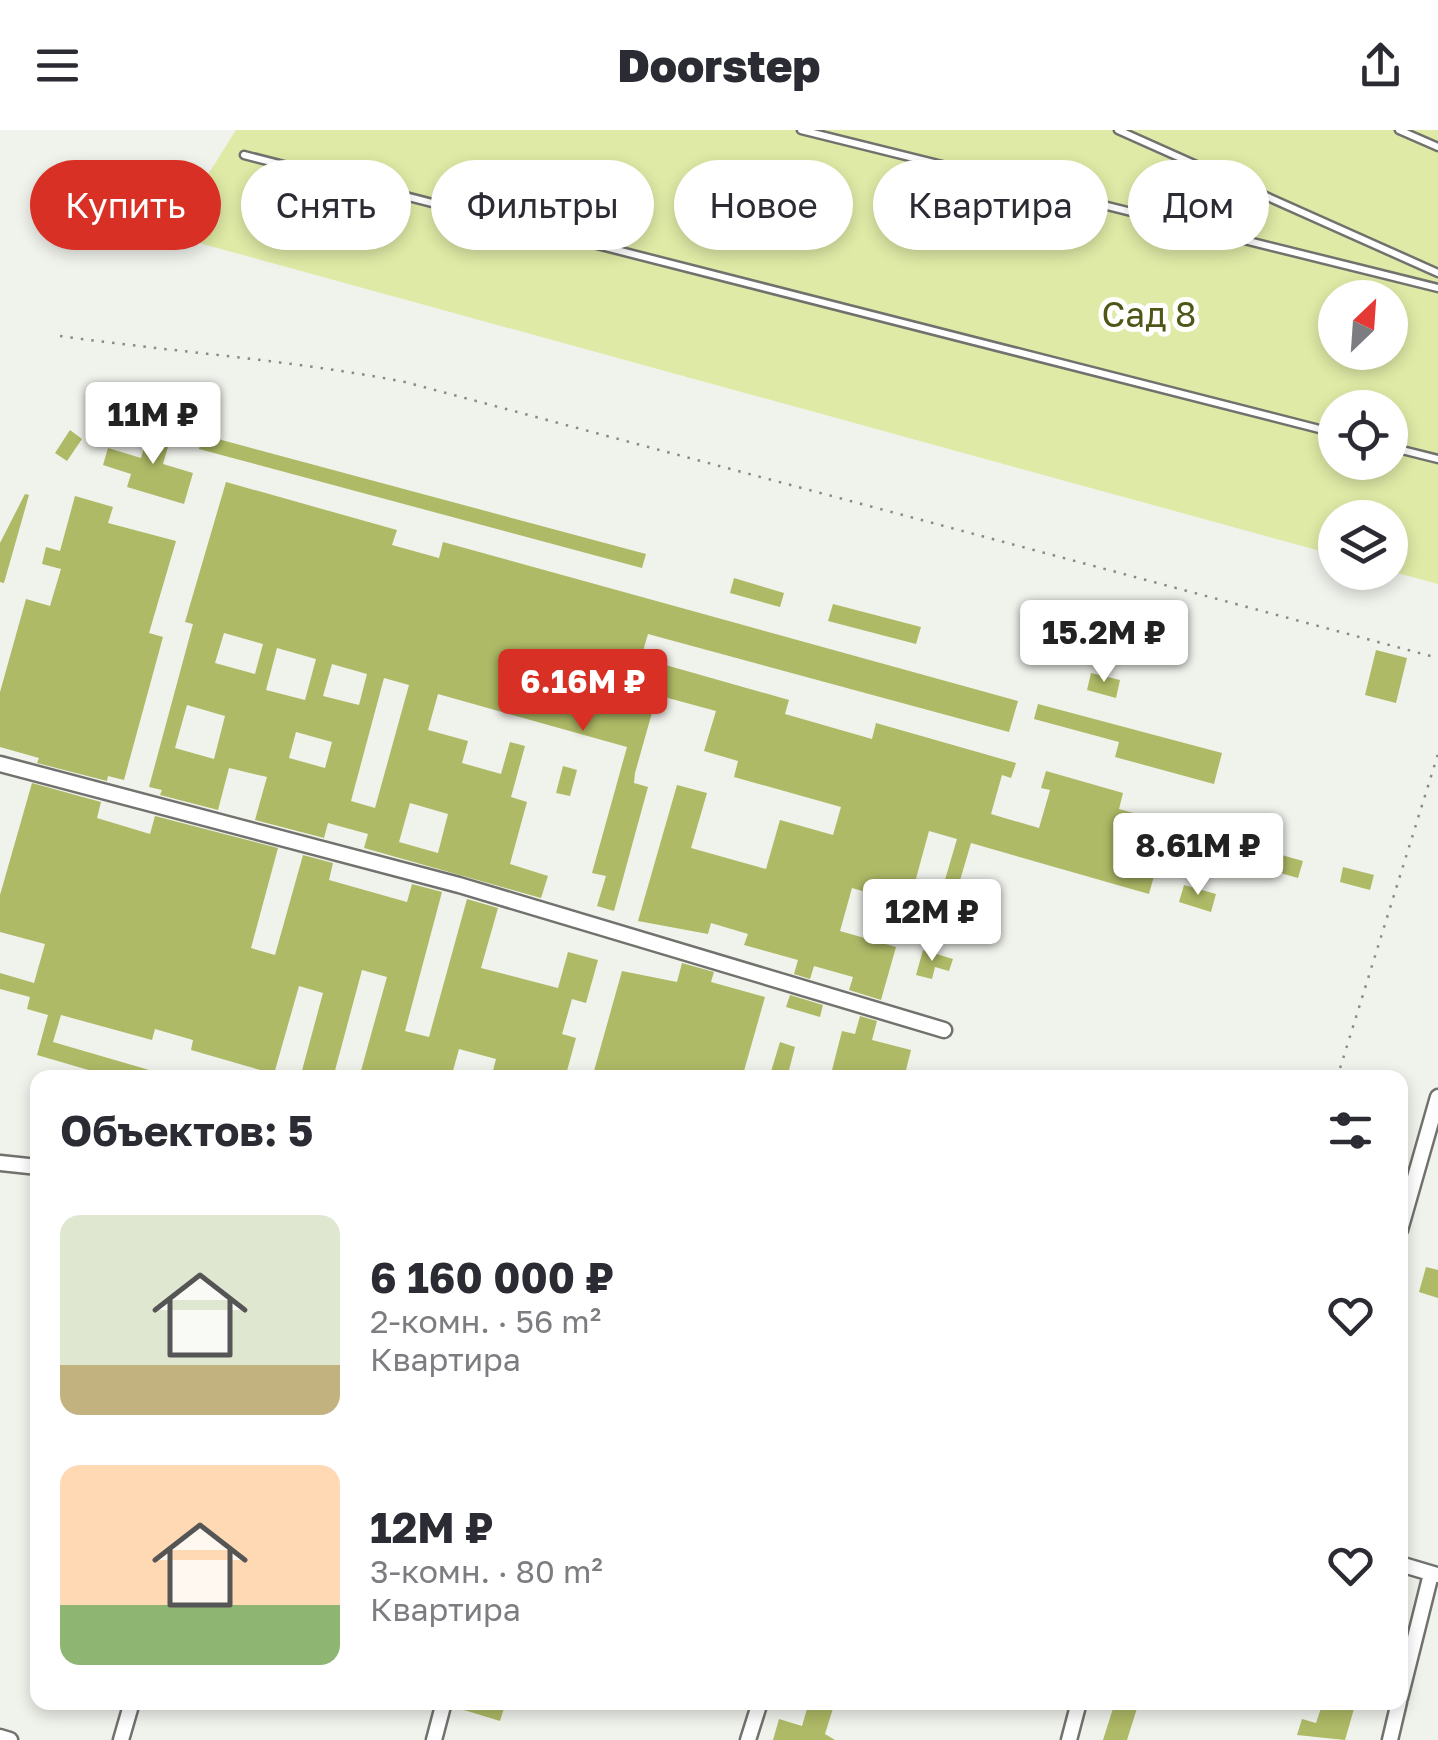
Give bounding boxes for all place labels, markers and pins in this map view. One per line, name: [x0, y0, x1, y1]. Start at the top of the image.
pin: 11M ₽: [83, 382, 223, 467]
pin: 15.2M ₽: [1012, 600, 1196, 685]
pin: 6.16M ₽: [491, 649, 675, 734]
pin: 8.61M ₽: [1106, 813, 1290, 898]
pin: 12M ₽: [862, 879, 1002, 964]

